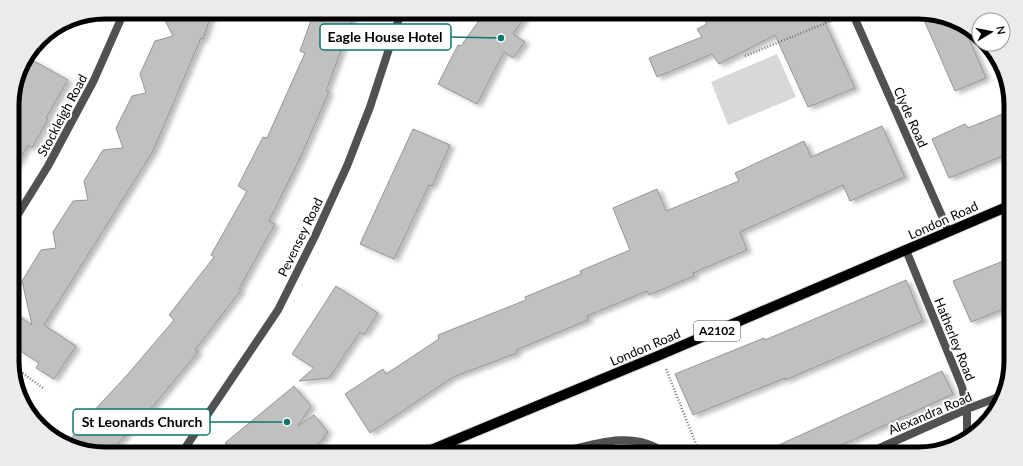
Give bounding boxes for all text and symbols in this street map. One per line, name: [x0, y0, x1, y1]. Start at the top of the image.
north arrow: [971, 12, 1011, 52]
callout: Eagle House Hotel: [320, 24, 451, 50]
text: N: [994, 25, 1008, 35]
text: Eagle House Hotel: [328, 28, 443, 45]
street label: Stockleigh Road: [34, 71, 90, 159]
street label: Clyde Road: [891, 84, 931, 150]
street label: Pevensey Road: [274, 195, 326, 279]
street label: London Road: [906, 197, 980, 243]
street label: Hatherley Road: [931, 295, 979, 383]
road number: A2102: [694, 321, 740, 341]
street label: London Road: [607, 325, 683, 369]
street label: Alexandra Road: [886, 388, 974, 438]
callout: St Leonards Church: [73, 409, 210, 435]
text: St Leonards Church: [82, 413, 202, 430]

